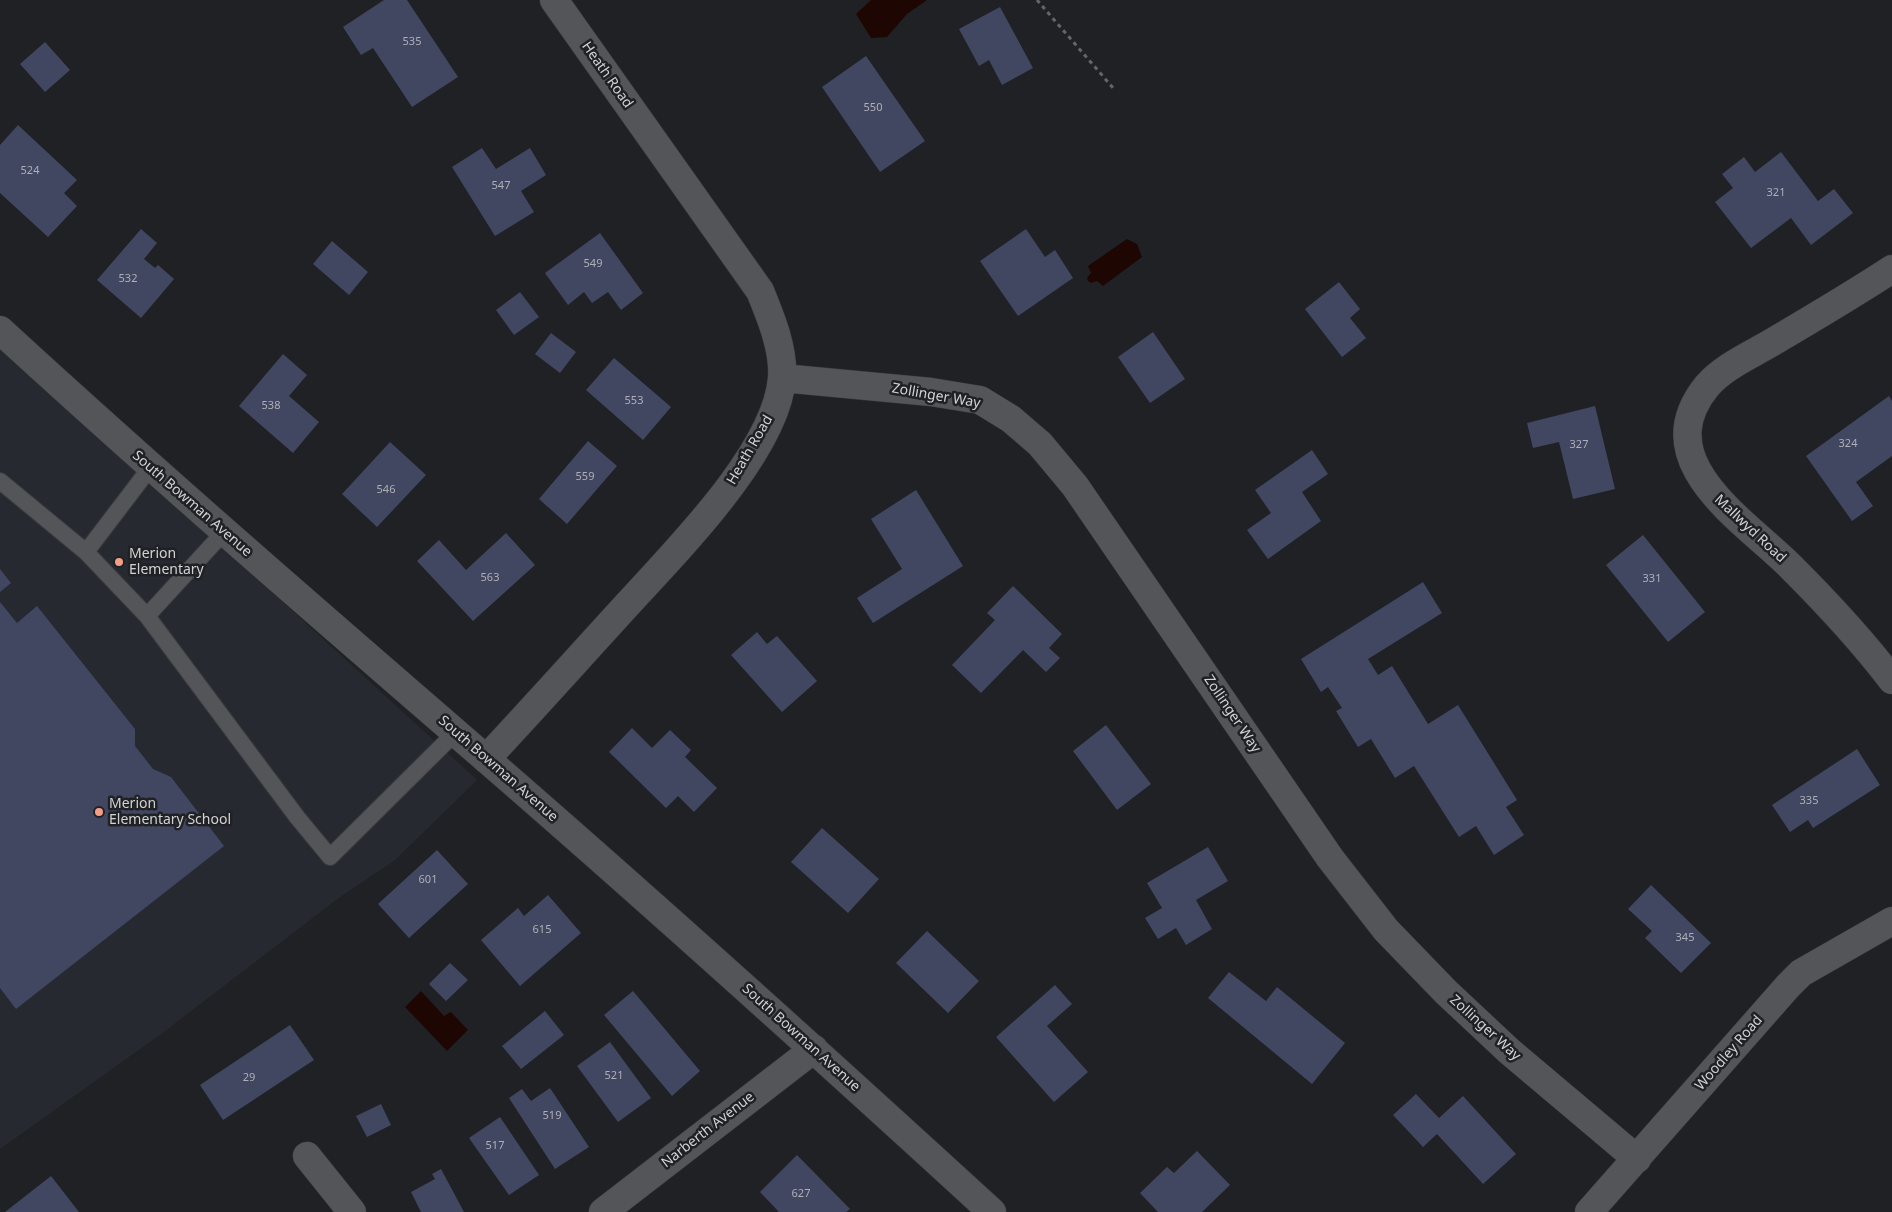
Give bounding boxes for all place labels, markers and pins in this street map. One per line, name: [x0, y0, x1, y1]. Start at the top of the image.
place label: Merion Elementary: [129, 546, 204, 578]
marker: Merion Elementary: [113, 556, 125, 568]
place label: Merion Elementary School: [109, 796, 231, 829]
marker: Merion Elementary School: [93, 806, 105, 818]

